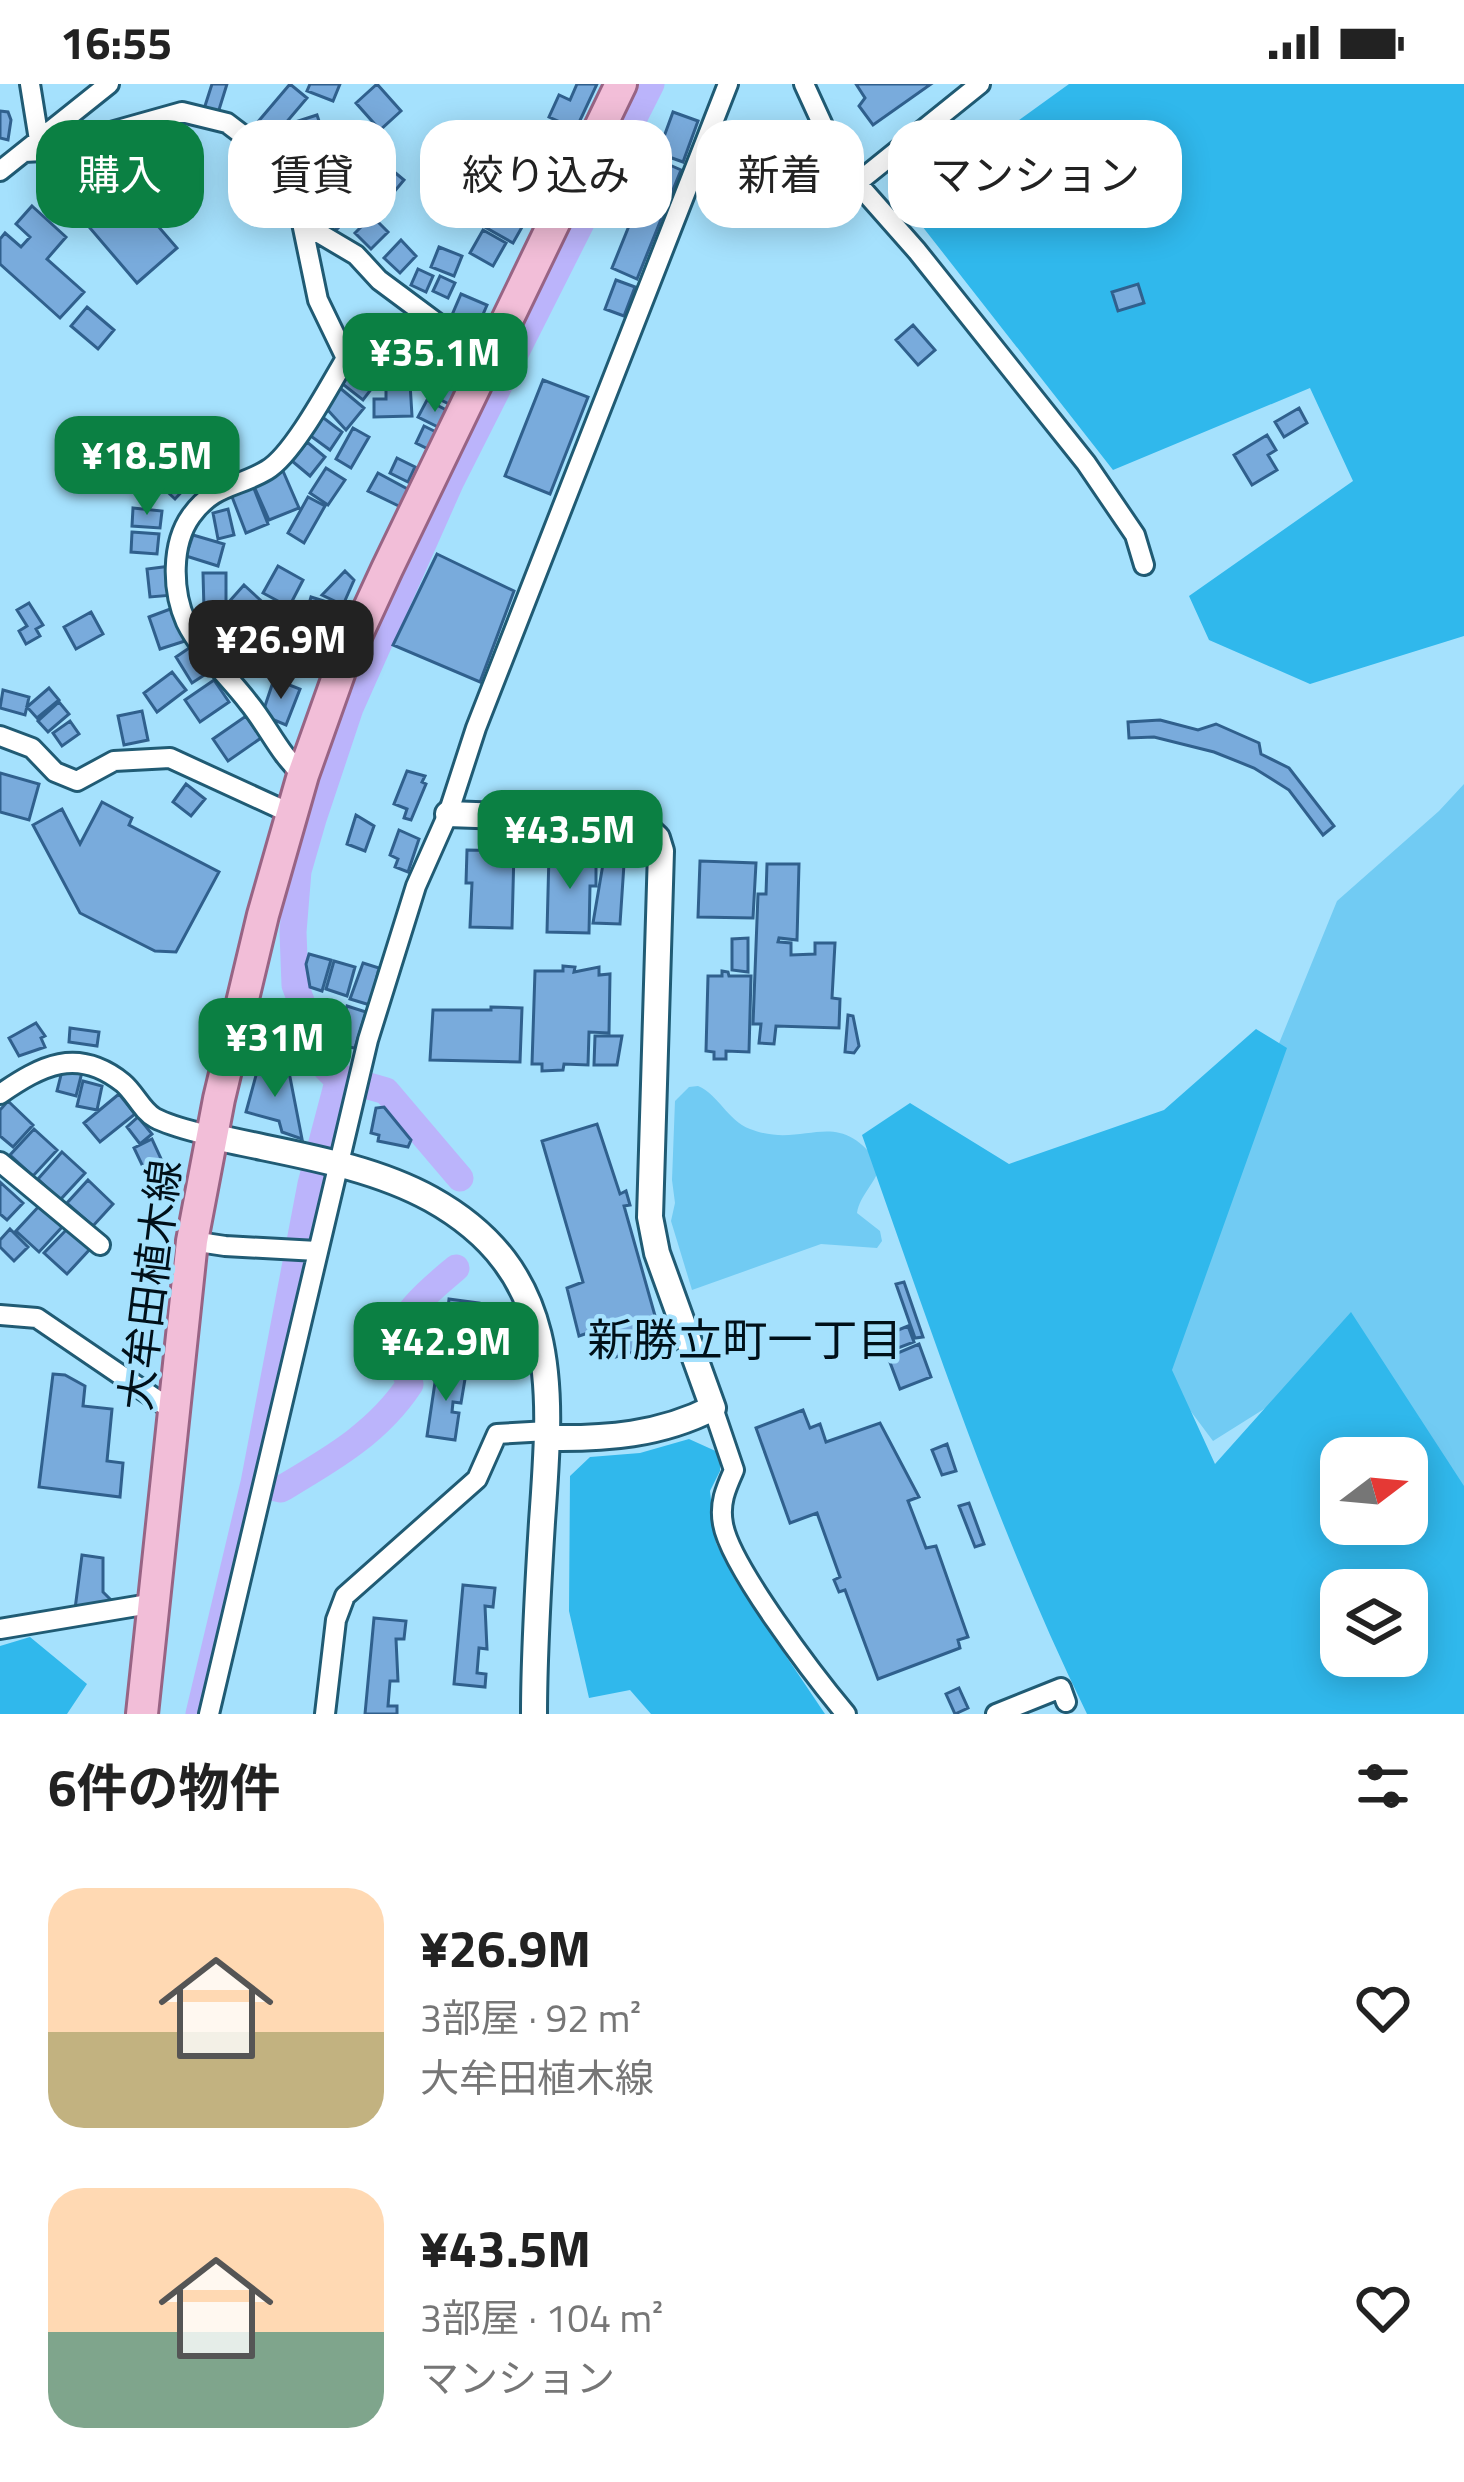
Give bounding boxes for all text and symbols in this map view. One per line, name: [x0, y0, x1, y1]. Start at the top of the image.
text: 16:55: [60, 8, 172, 76]
chip: 購入: [36, 120, 204, 228]
chip: 賃貸: [228, 120, 396, 228]
chip: 絞り込み: [420, 120, 672, 228]
chip: 新着: [696, 120, 864, 228]
chip: マンション: [888, 120, 1182, 228]
pin: ¥35.1M: [337, 313, 533, 415]
text: ¥35.1M: [370, 322, 500, 381]
pin: ¥18.5M: [49, 416, 245, 518]
text: ¥18.5M: [82, 425, 212, 484]
pin: ¥26.9M: [183, 600, 379, 702]
text: ¥26.9M: [216, 609, 346, 668]
pin: ¥43.5M: [472, 790, 668, 892]
text: ¥43.5M: [505, 799, 635, 858]
pin: ¥31M: [204, 998, 346, 1100]
text: ¥31M: [226, 1007, 324, 1066]
street label: 大牟田植木線: [102, 1156, 196, 1414]
pin: ¥42.9M: [348, 1302, 544, 1404]
district label: 新勝立町一丁目: [587, 1305, 903, 1373]
text: ¥42.9M: [381, 1311, 511, 1370]
north arrow: [1320, 1437, 1428, 1545]
map controls: [1320, 1437, 1428, 1677]
button: layers: [1320, 1569, 1428, 1677]
text: 6件の物件: [48, 1748, 281, 1826]
icon: filters: [1350, 1753, 1416, 1819]
text: ¥26.9M: [420, 1909, 591, 1987]
icon: home: [144, 1936, 288, 2080]
icon: heart: [1350, 1975, 1416, 2041]
text: 3部屋 · 92 m²: [420, 1988, 641, 2047]
text: 大牟田植木線: [420, 2048, 654, 2107]
text: ¥43.5M: [420, 2209, 591, 2287]
icon: home: [144, 2236, 288, 2380]
icon: heart: [1350, 2275, 1416, 2341]
text: 3部屋 · 104 m²: [420, 2288, 663, 2347]
text: マンション: [420, 2348, 615, 2407]

